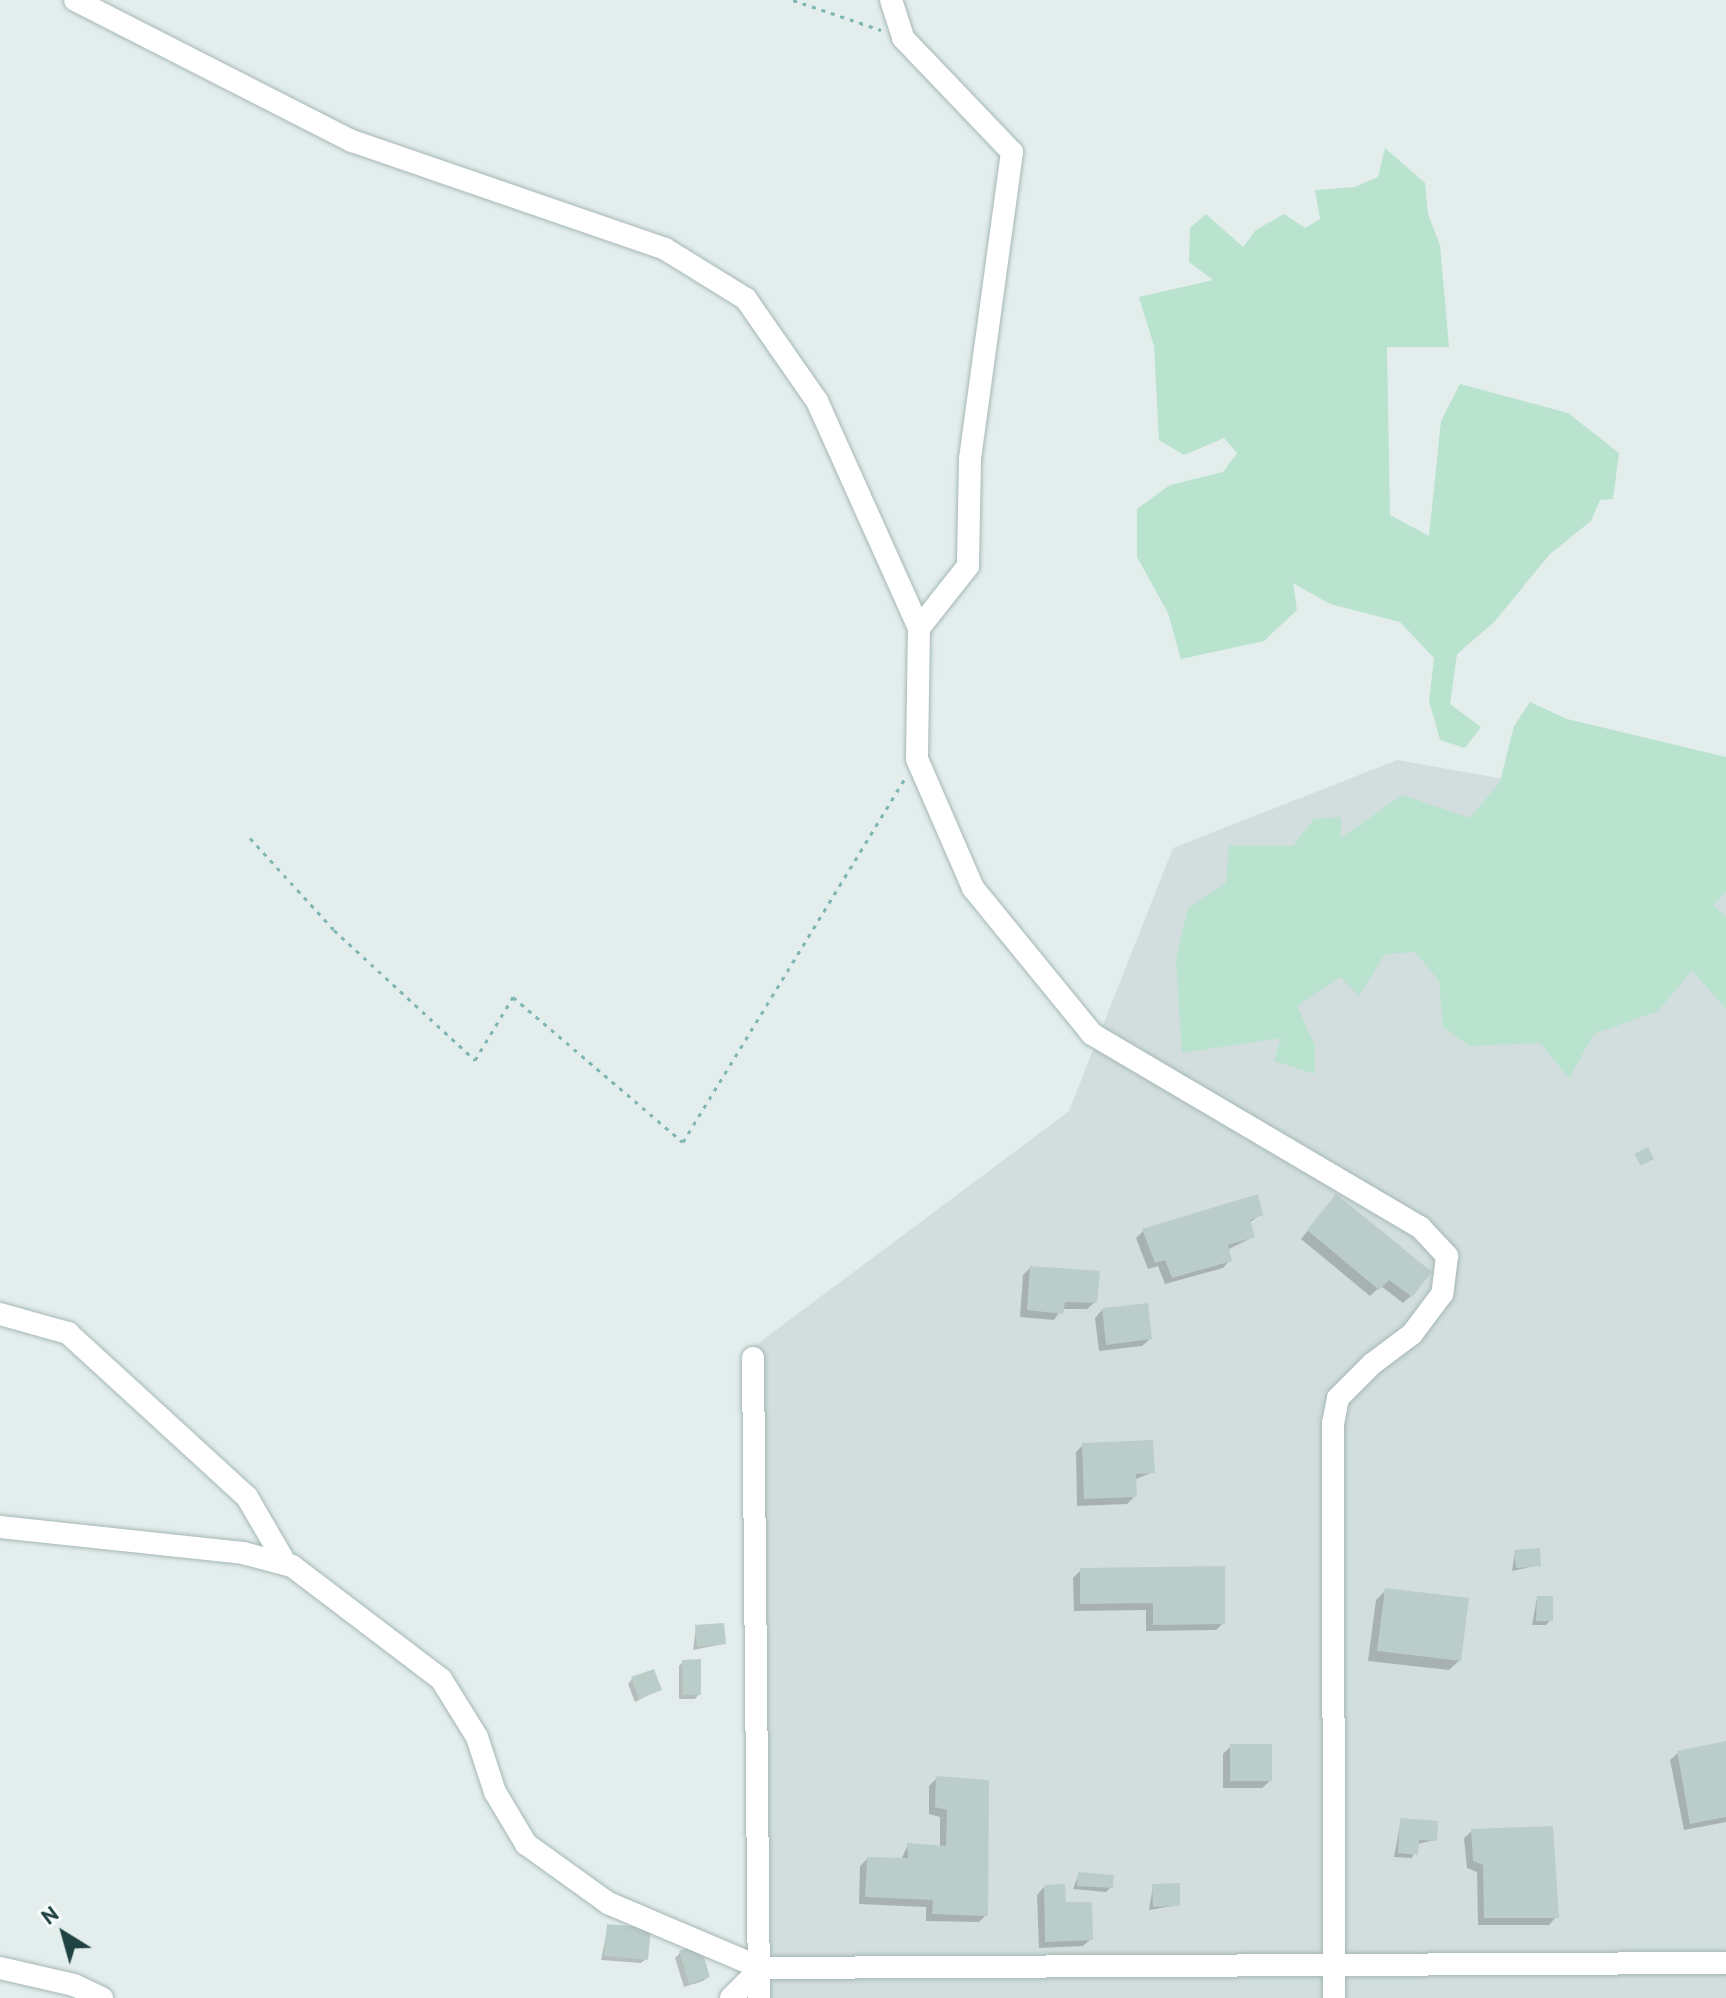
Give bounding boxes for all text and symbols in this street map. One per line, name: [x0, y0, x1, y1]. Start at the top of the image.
north arrow: [24, 1894, 104, 1974]
text: N: [35, 1899, 64, 1930]

